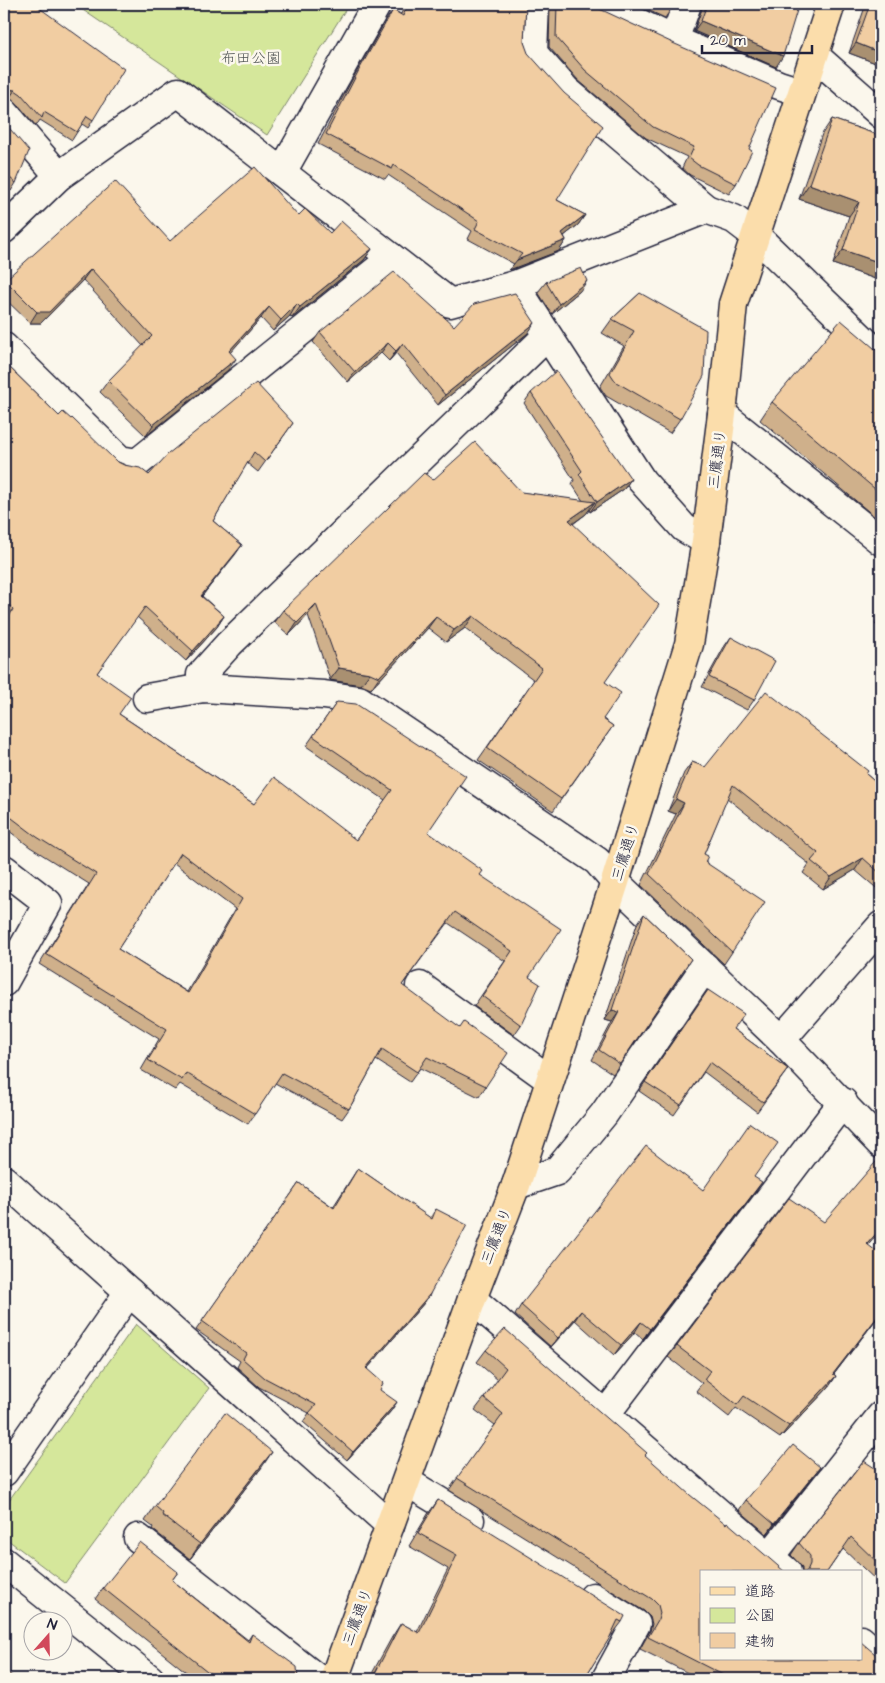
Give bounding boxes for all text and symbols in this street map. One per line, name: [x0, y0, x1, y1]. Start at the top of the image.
scale bar: [702, 22, 812, 54]
text: 20 m: [710, 30, 746, 51]
park label: 布田公園: [221, 48, 281, 69]
street label: 三鷹通り: [703, 428, 732, 490]
street label: 三鷹通り: [607, 820, 644, 884]
street label: 三鷹通り: [476, 1204, 517, 1268]
legend: [700, 1570, 862, 1660]
text: 道路: [745, 1581, 775, 1602]
street label: 三鷹通り: [337, 1585, 378, 1649]
text: 公園: [745, 1605, 775, 1626]
north arrow: [22, 1610, 72, 1660]
text: N: [45, 1614, 60, 1636]
text: 建物: [745, 1631, 775, 1652]

